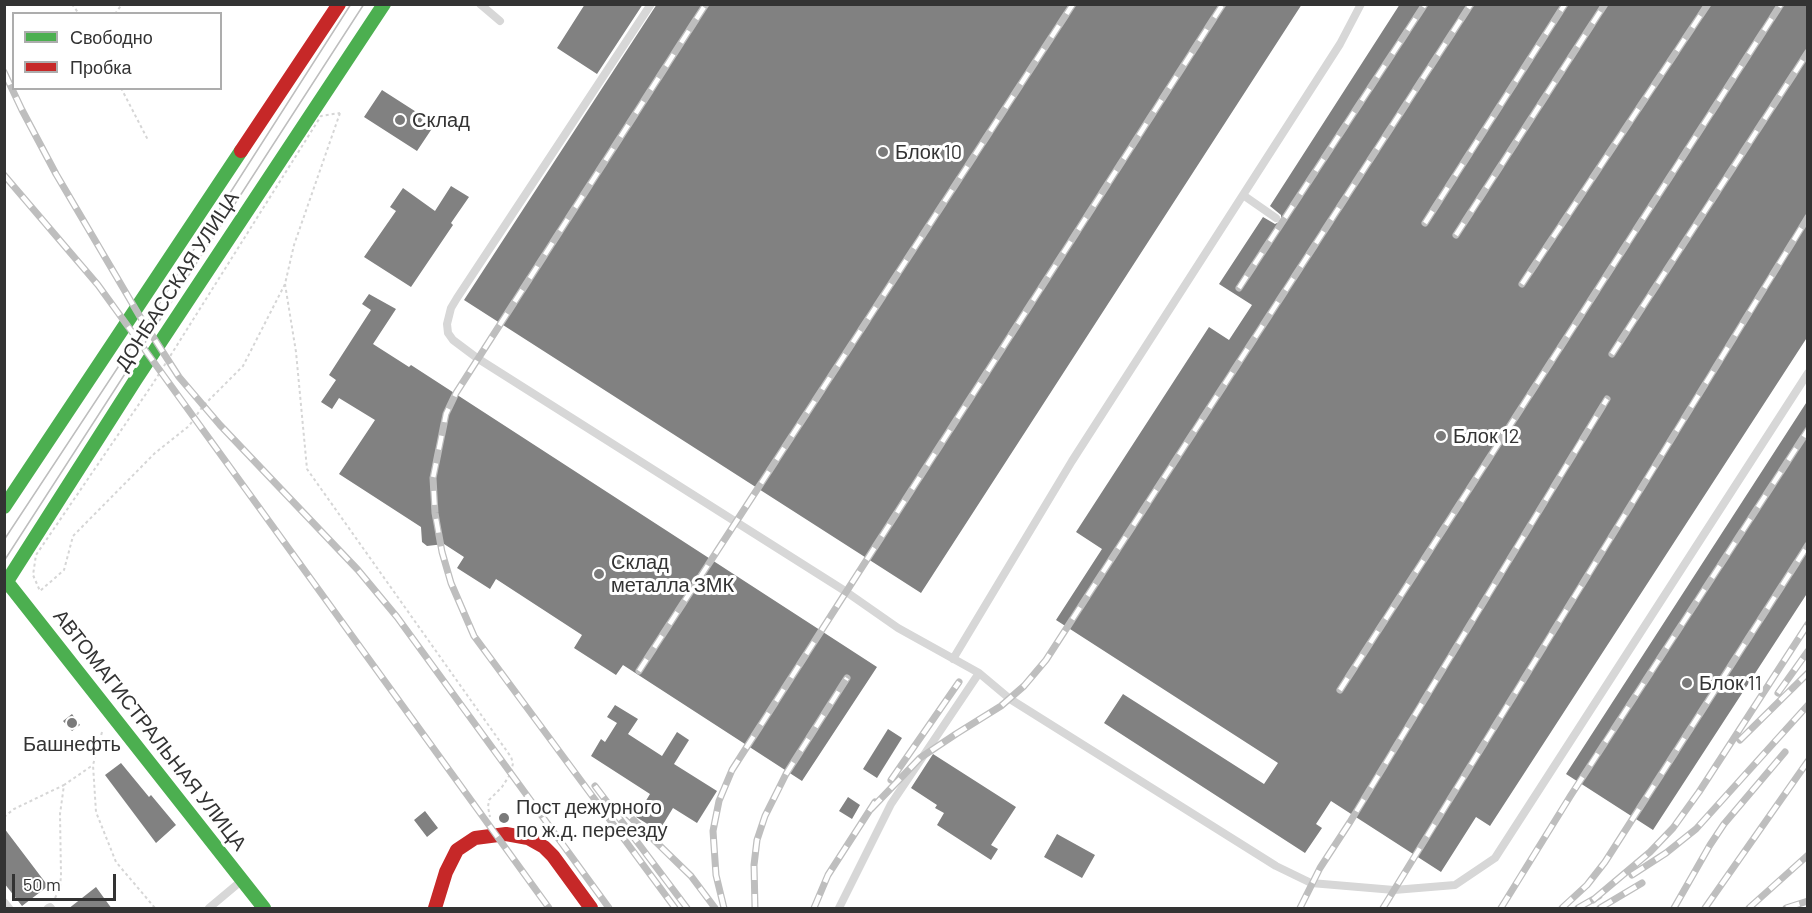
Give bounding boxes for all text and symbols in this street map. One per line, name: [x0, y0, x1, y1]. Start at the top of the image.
legend: [12, 12, 222, 90]
text: Свободно: [70, 26, 153, 48]
text: Пробка: [70, 56, 132, 78]
place label: Склад: [412, 108, 470, 132]
marker: Склад: [393, 113, 407, 127]
place label: Блок 10: [895, 140, 962, 164]
marker: Блок 10: [876, 145, 890, 159]
street label: ДОНБАССКАЯ УЛИЦА: [110, 187, 244, 375]
place label: Блок 12: [1453, 424, 1519, 448]
marker: Блок 12: [1434, 429, 1448, 443]
place label: Склад металла ЗМК: [611, 550, 734, 597]
marker: Склад металла ЗМК: [592, 567, 606, 581]
street label: АВТОМАГИСТРАЛЬНАЯ УЛИЦА: [48, 605, 252, 855]
place label: Блок 11: [1699, 671, 1762, 695]
marker: Блок 11: [1680, 676, 1694, 690]
marker: Башнефть: [65, 716, 79, 730]
place label: Башнефть: [23, 732, 121, 756]
place label: Пост дежурного по ж.д. переезду: [516, 795, 667, 842]
marker: Пост дежурного по ж.д. переезду: [497, 811, 511, 825]
scale bar: [15, 862, 118, 900]
text: 50 m: [23, 873, 61, 895]

